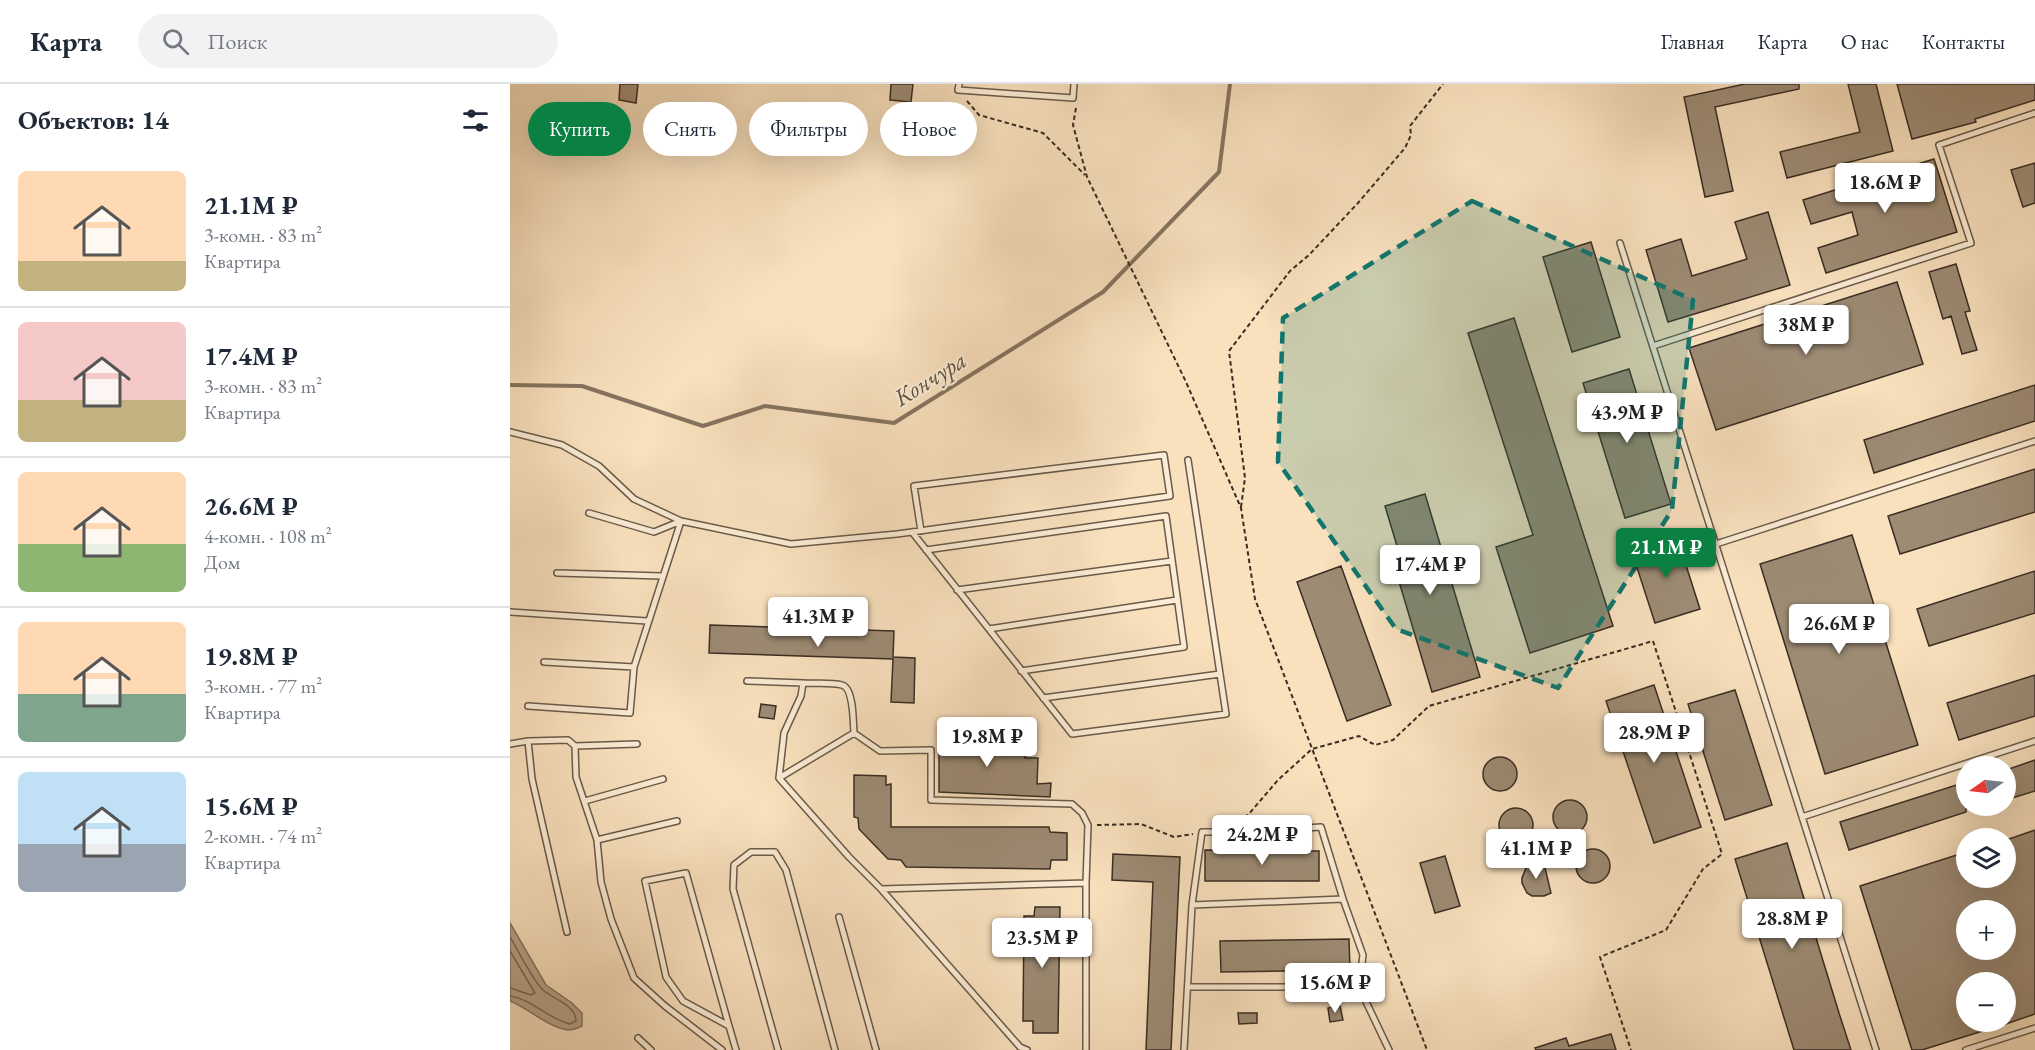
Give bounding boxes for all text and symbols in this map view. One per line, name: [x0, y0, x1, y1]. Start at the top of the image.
search box: [138, 14, 558, 68]
text: Карта: [30, 23, 102, 59]
icon: search: [159, 25, 192, 58]
text: Поиск: [207, 27, 267, 56]
text: Главная: [1660, 28, 1724, 55]
text: Карта: [1757, 28, 1808, 55]
text: О нас: [1841, 28, 1889, 55]
text: Контакты: [1922, 28, 2005, 55]
chip: Купить: [528, 102, 631, 156]
chip: Снять: [643, 102, 737, 156]
chip: Фильтры: [749, 102, 868, 156]
chip: Новое: [880, 102, 977, 156]
text: Объектов: 14: [18, 103, 169, 137]
icon: filters: [459, 104, 492, 137]
pin: 18.6M ₽: [1830, 163, 1940, 214]
text: 18.6M ₽: [1849, 169, 1921, 195]
text: 21.1M ₽: [204, 188, 298, 222]
icon: home: [66, 195, 138, 267]
text: 3-комн. · 83 m²: [204, 222, 322, 248]
text: Квартира: [204, 248, 281, 274]
pin: 38M ₽: [1764, 305, 1848, 356]
text: 38M ₽: [1778, 311, 1834, 337]
text: 17.4M ₽: [204, 339, 298, 373]
water label: Кончура: [887, 344, 972, 414]
icon: home: [66, 346, 138, 418]
text: 3-комн. · 83 m²: [204, 373, 322, 399]
pin: 43.9M ₽: [1572, 393, 1682, 444]
text: Квартира: [204, 399, 281, 425]
text: 43.9M ₽: [1591, 399, 1663, 425]
text: 26.6M ₽: [204, 489, 298, 523]
icon: home: [66, 496, 138, 568]
text: 4-комн. · 108 m²: [204, 523, 332, 549]
pin: 21.1M ₽: [1611, 528, 1721, 579]
text: 21.1M ₽: [1630, 534, 1702, 560]
pin: 17.4M ₽: [1375, 545, 1485, 596]
text: Дом: [204, 549, 240, 575]
text: 17.4M ₽: [1394, 551, 1466, 577]
pin: 41.3M ₽: [763, 597, 873, 648]
text: 41.3M ₽: [782, 603, 854, 629]
pin: 26.6M ₽: [1784, 604, 1894, 655]
text: 26.6M ₽: [1803, 610, 1875, 636]
text: 19.8M ₽: [204, 639, 298, 673]
icon: home: [66, 646, 138, 718]
text: 3-комн. · 77 m²: [204, 673, 322, 699]
text: Квартира: [204, 699, 281, 725]
pin: 28.9M ₽: [1599, 713, 1709, 764]
pin: 19.8M ₽: [932, 717, 1042, 768]
text: 28.9M ₽: [1618, 719, 1690, 745]
text: 19.8M ₽: [951, 723, 1023, 749]
north arrow: [1956, 756, 2016, 816]
map controls: [1956, 756, 2016, 1032]
text: 15.6M ₽: [204, 789, 298, 823]
icon: home: [66, 796, 138, 868]
pin: 24.2M ₽: [1207, 815, 1317, 866]
text: 24.2M ₽: [1226, 821, 1298, 847]
text: 2-комн. · 74 m²: [204, 823, 322, 849]
button: layers: [1956, 828, 2016, 888]
pin: 41.1M ₽: [1481, 829, 1591, 880]
text: 41.1M ₽: [1500, 835, 1572, 861]
text: Квартира: [204, 849, 281, 875]
pin: 28.8M ₽: [1737, 899, 1847, 950]
button: +: [1956, 900, 2016, 960]
text: 28.8M ₽: [1756, 905, 1828, 931]
pin: 23.5M ₽: [987, 918, 1097, 969]
text: 23.5M ₽: [1006, 924, 1078, 950]
pin: 15.6M ₽: [1280, 963, 1390, 1014]
text: 15.6M ₽: [1299, 969, 1371, 995]
button: −: [1956, 972, 2016, 1032]

